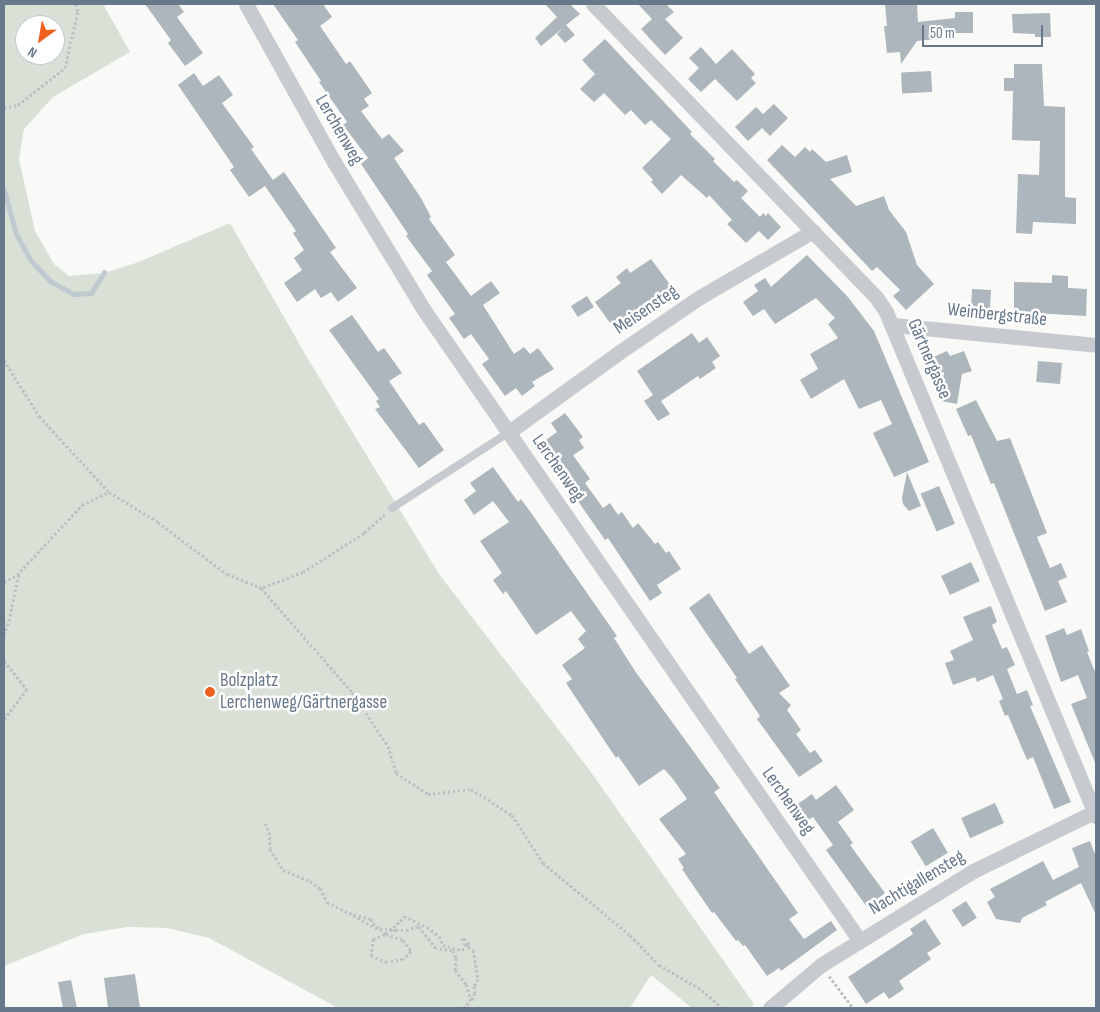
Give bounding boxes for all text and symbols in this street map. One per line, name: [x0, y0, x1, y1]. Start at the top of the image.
north arrow: [15, 15, 65, 65]
scale bar: [925, 15, 1046, 47]
text: 50 m: [930, 24, 955, 43]
text: N: [25, 43, 40, 61]
street label: Lerchenweg: [310, 91, 368, 169]
street label: Meisensteg: [609, 280, 683, 340]
street label: Weinbergstraße: [946, 298, 1048, 332]
street label: Gärtnergasse: [902, 316, 956, 402]
street label: Lerchenweg: [527, 430, 589, 506]
place label: Bolzplatz Lerchenweg/Gärtnergasse: [220, 670, 387, 714]
marker: Bolzplatz Lerchenweg/Gärtnergasse: [204, 686, 216, 698]
street label: Lerchenweg: [757, 763, 819, 839]
street label: Nachtigallensteg: [865, 846, 969, 920]

